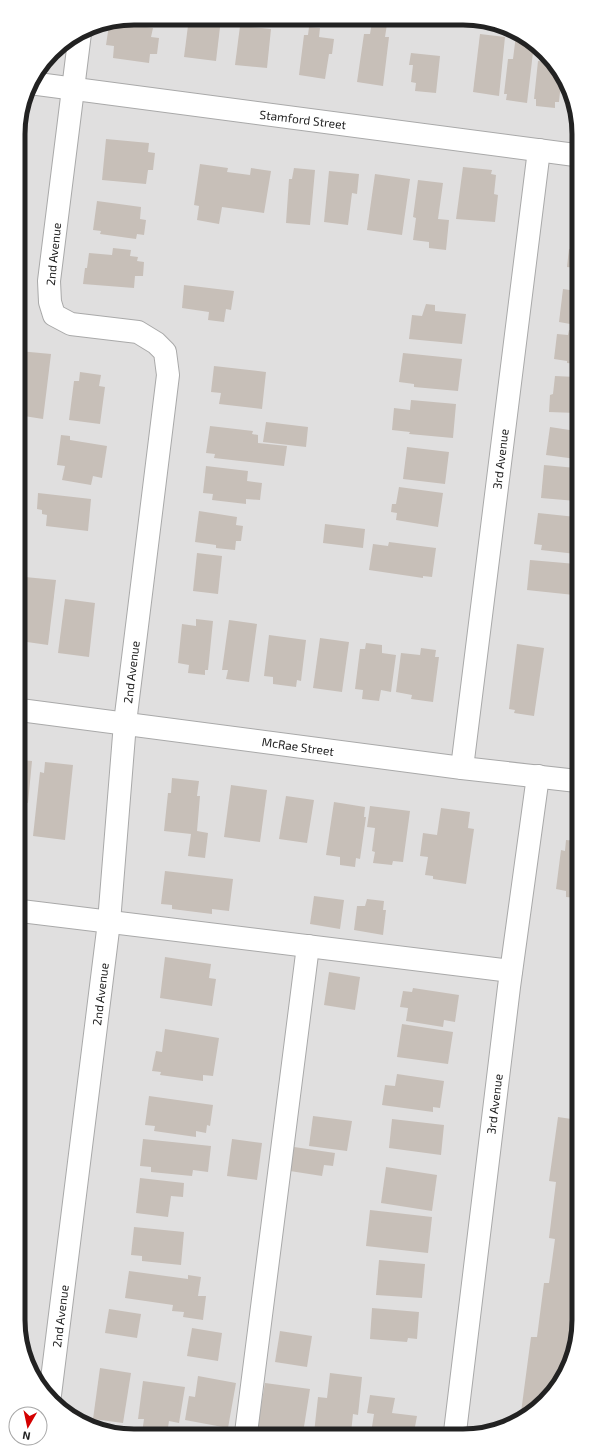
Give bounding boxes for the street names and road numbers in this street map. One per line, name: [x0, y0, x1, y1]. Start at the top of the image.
street label: Stamford Street: [259, 107, 348, 131]
street label: 2nd Avenue: [43, 222, 63, 286]
street label: 3rd Avenue: [489, 428, 511, 490]
street label: 2nd Avenue: [120, 640, 142, 704]
street label: McRae Street: [261, 734, 335, 758]
street label: 2nd Avenue: [89, 962, 111, 1026]
street label: 3rd Avenue: [483, 1073, 505, 1135]
street label: 2nd Avenue: [49, 1284, 71, 1348]

